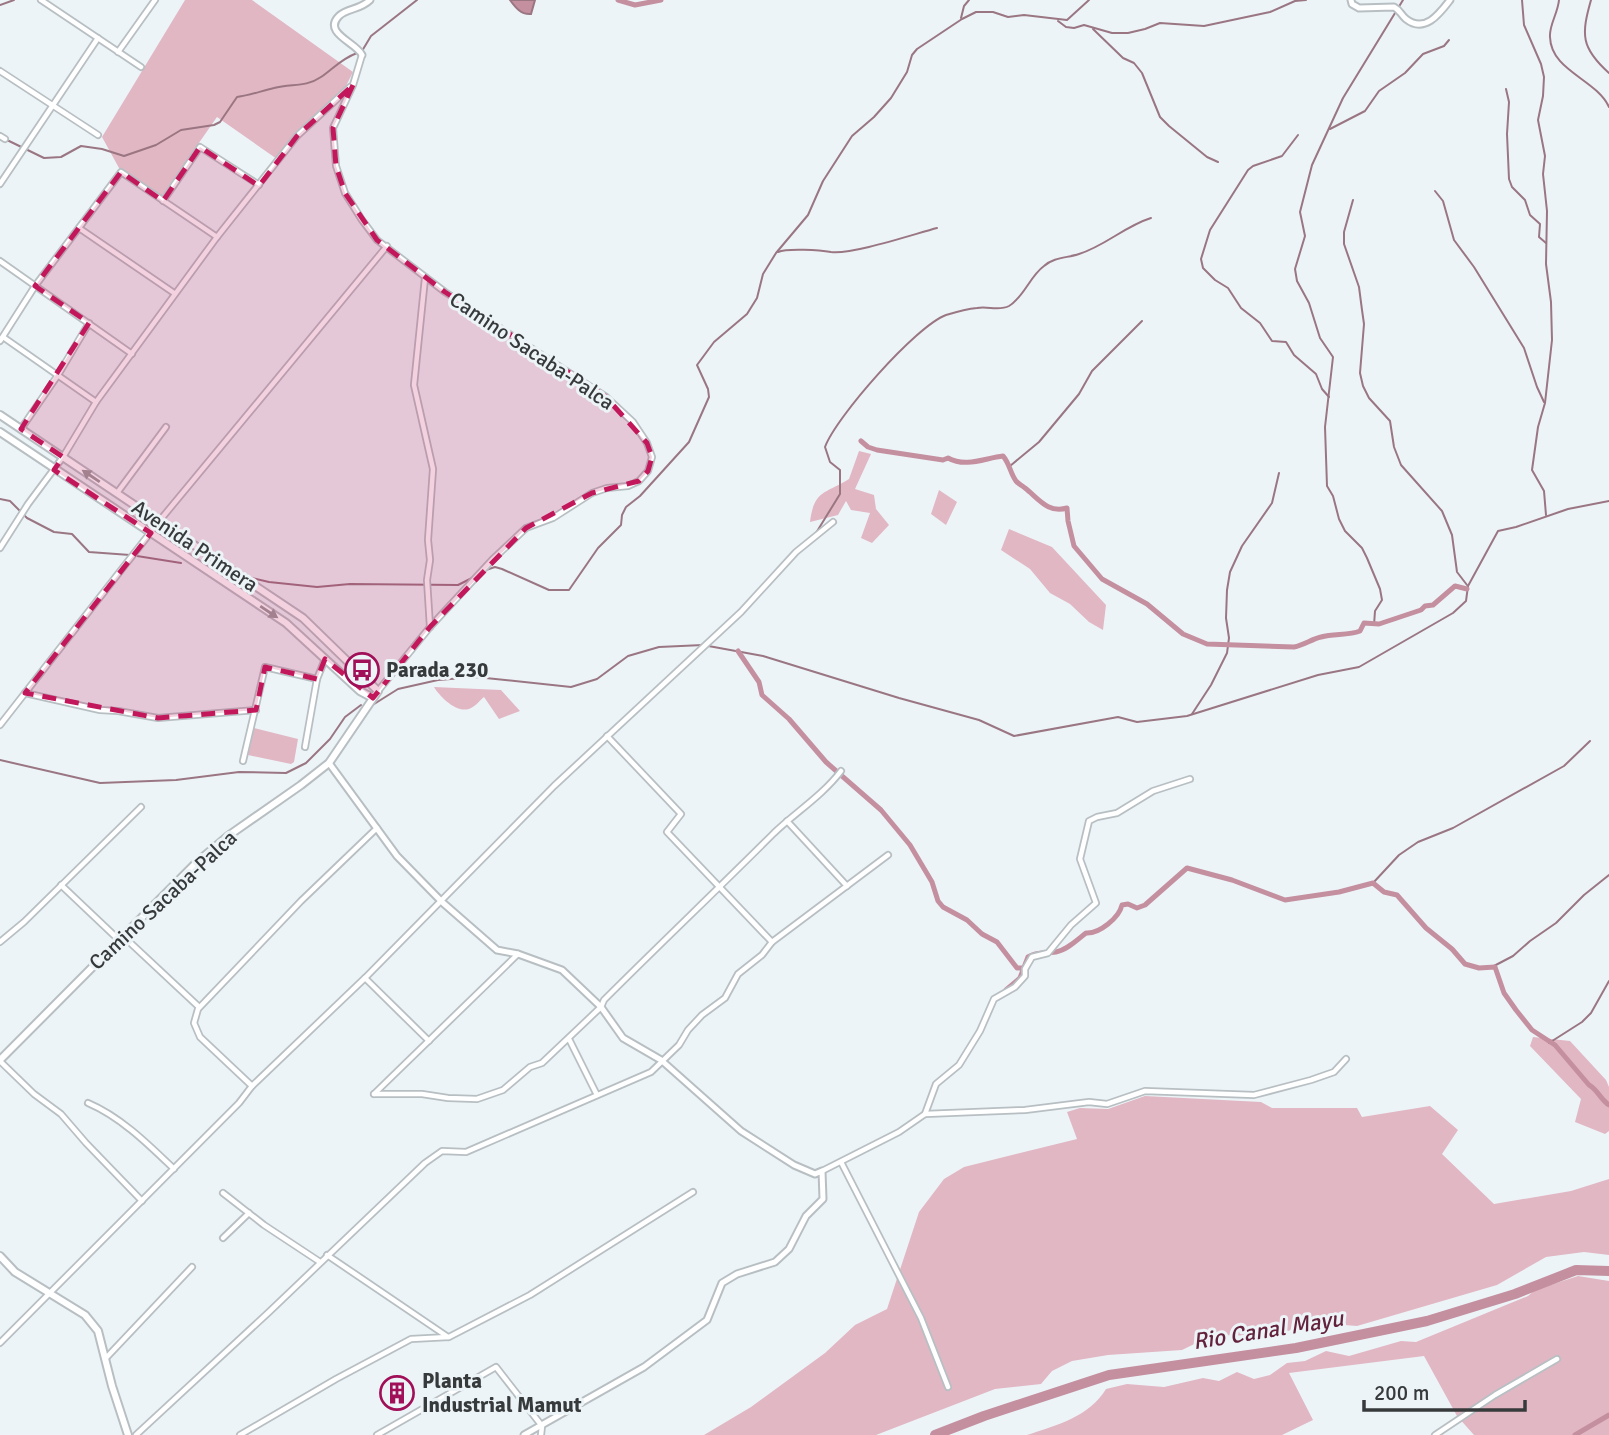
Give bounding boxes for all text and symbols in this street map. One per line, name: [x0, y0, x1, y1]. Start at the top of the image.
street label: Camino Sacaba-Palca: [445, 286, 619, 416]
one-way arrow: [82, 469, 100, 483]
street label: Avenida Primera: [127, 494, 263, 598]
one-way arrow: [260, 605, 278, 619]
bus stop icon: Parada 230: [343, 651, 381, 689]
place label: Parada 230: [386, 657, 488, 683]
street label: Camino Sacaba-Palca: [84, 825, 242, 975]
water label: Rio Canal Mayu: [1191, 1304, 1347, 1356]
place label: Planta Industrial Mamut: [422, 1368, 582, 1418]
scale bar: [1364, 1368, 1525, 1412]
building icon: Planta Industrial Mamut: [378, 1374, 416, 1412]
text: 200 m: [1374, 1380, 1429, 1406]

